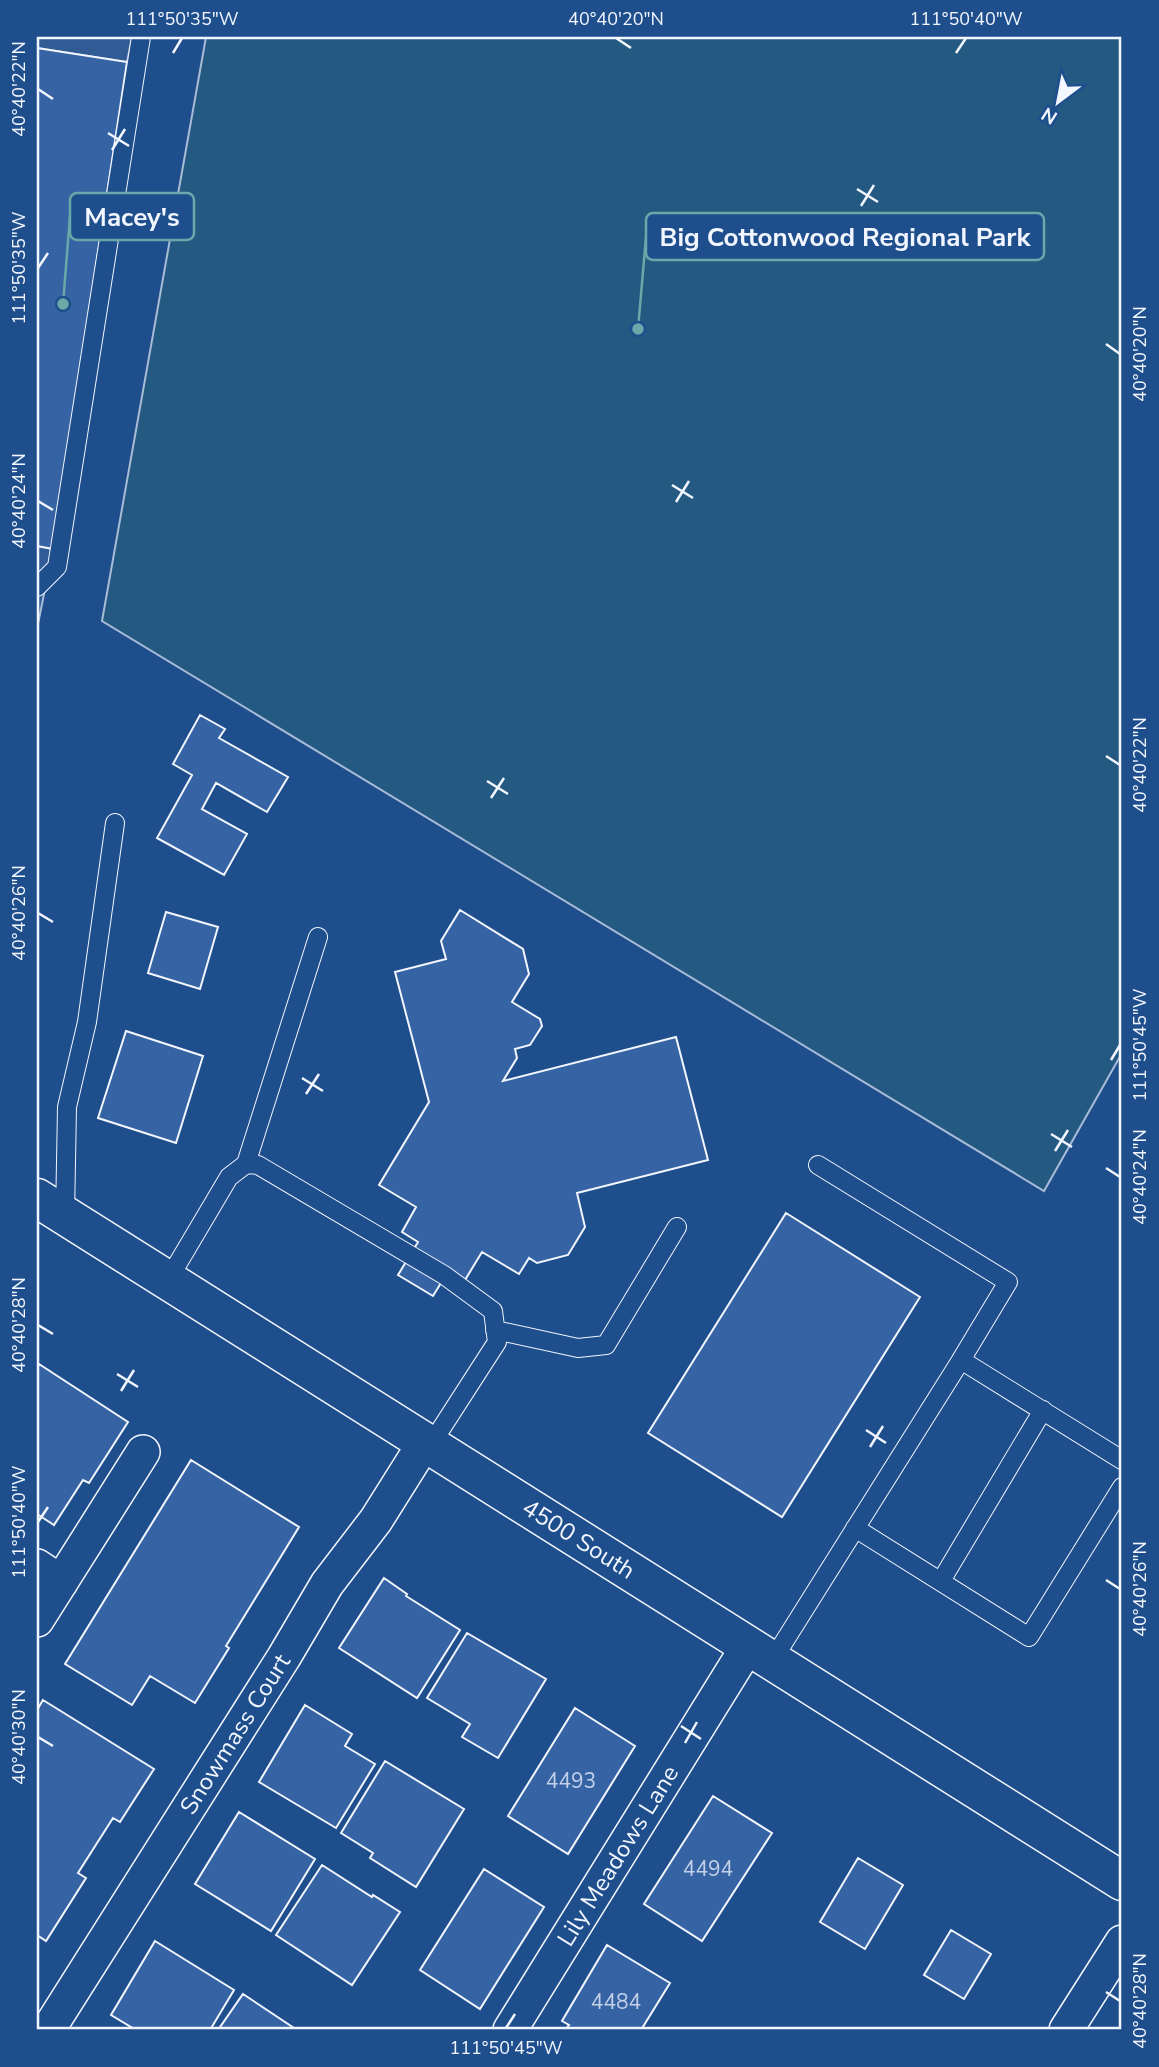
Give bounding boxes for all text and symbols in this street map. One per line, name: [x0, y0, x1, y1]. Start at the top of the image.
text: 111°50'35"W: [125, 7, 239, 31]
text: 40°40'20"N: [568, 7, 664, 31]
text: 111°50'40"W: [909, 7, 1023, 31]
text: 40°40'22"N: [7, 41, 31, 137]
north arrow: [1023, 66, 1092, 136]
text: N: [1037, 101, 1062, 130]
callout: Macey's: [70, 193, 194, 240]
text: Macey's: [84, 200, 180, 235]
text: 111°50'35"W: [7, 211, 31, 325]
callout: Big Cottonwood Regional Park: [646, 213, 1044, 260]
text: Big Cottonwood Regional Park: [660, 220, 1031, 255]
text: 40°40'20"N: [1128, 306, 1152, 402]
text: 40°40'24"N: [7, 453, 31, 549]
text: 40°40'22"N: [1128, 717, 1152, 813]
text: 40°40'26"N: [7, 865, 31, 961]
text: 111°50'45"W: [1128, 988, 1152, 1102]
text: 40°40'24"N: [1128, 1129, 1152, 1225]
text: 40°40'28"N: [7, 1277, 31, 1373]
text: 111°50'40"W: [7, 1465, 31, 1579]
street label: 4500 South: [516, 1491, 641, 1586]
text: 40°40'26"N: [1128, 1541, 1152, 1637]
street label: Snowmass Court: [172, 1647, 298, 1821]
text: 40°40'30"N: [7, 1689, 31, 1785]
street label: Lily Meadows Lane: [550, 1759, 686, 1952]
house number: 4493: [546, 1767, 596, 1795]
house number: 4494: [683, 1855, 733, 1883]
text: 40°40'28"N: [1128, 1953, 1152, 2049]
house number: 4484: [591, 1988, 641, 2016]
text: 111°50'45"W: [449, 2036, 563, 2060]

